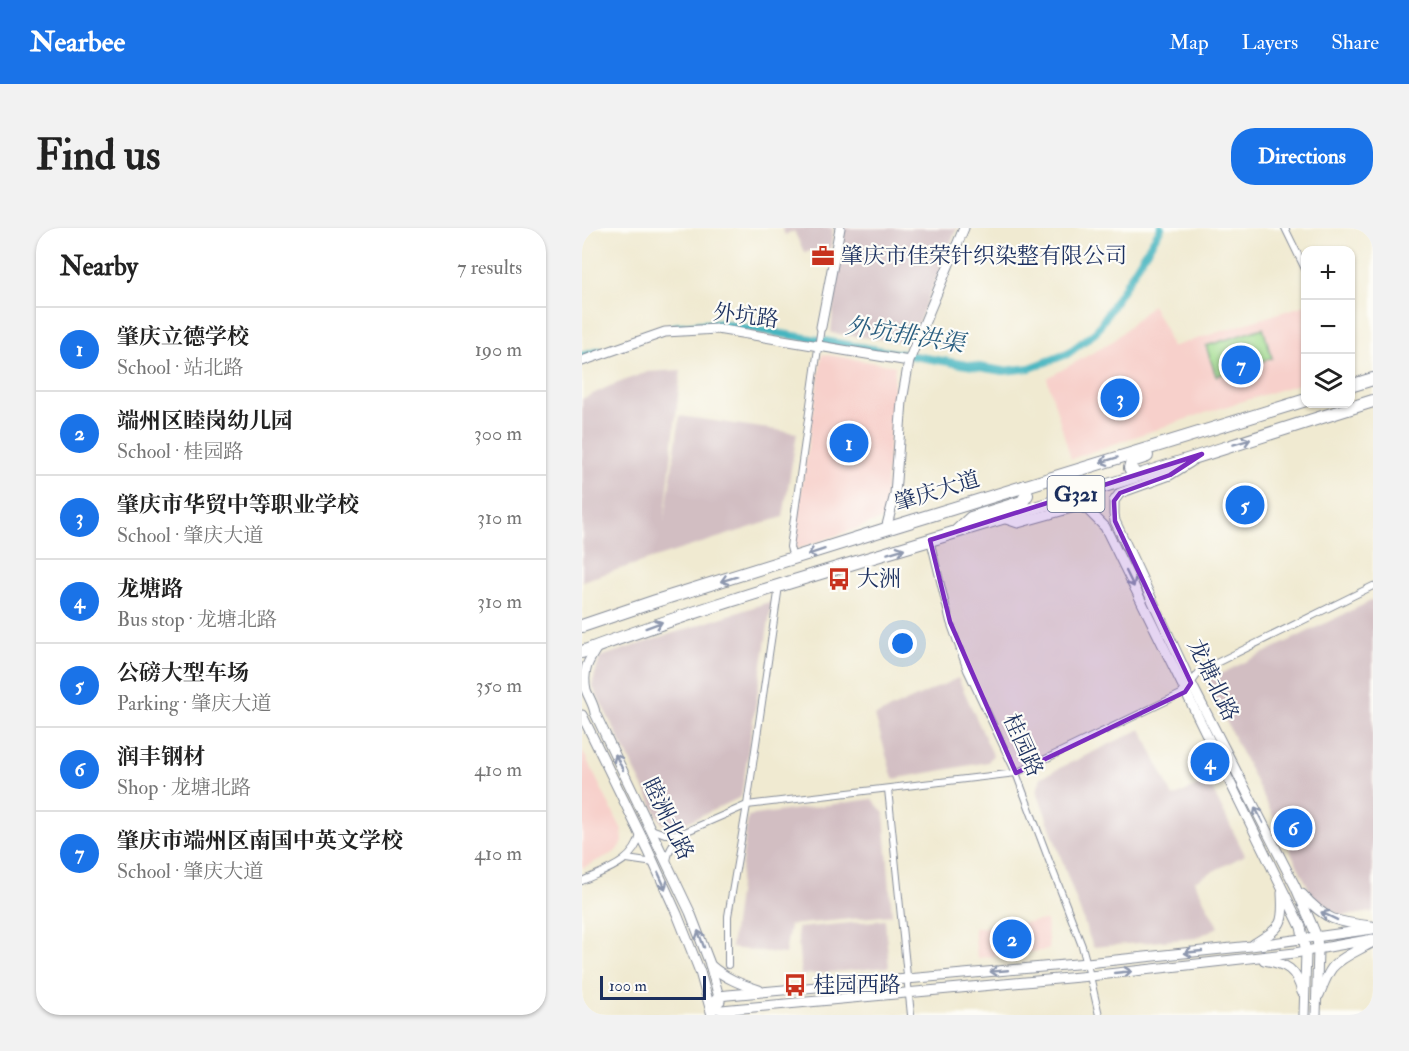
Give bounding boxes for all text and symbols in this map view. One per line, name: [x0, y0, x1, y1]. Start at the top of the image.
text: Nearbee: [30, 25, 125, 60]
text: Map: [1169, 29, 1209, 56]
text: Layers: [1242, 29, 1298, 56]
text: Share: [1331, 29, 1379, 56]
button: Directions: [1231, 128, 1373, 185]
text: Find us: [36, 130, 160, 182]
place label: 肇庆市佳荣针织染整有限公司: [841, 242, 1127, 270]
office icon: 肇庆市佳荣针织染整有限公司: [810, 243, 836, 269]
map controls: [1301, 246, 1355, 408]
button: +: [1301, 246, 1355, 300]
text: Nearby: [60, 251, 138, 283]
text: 7 results: [457, 255, 522, 280]
street label: 外坑路: [712, 298, 780, 334]
button: −: [1301, 300, 1355, 354]
water label: 外坑排洪渠: [843, 310, 970, 360]
text: 肇庆立德学校: [117, 323, 249, 351]
text: 1: [76, 337, 83, 362]
text: 190 m: [475, 337, 522, 362]
pin: 7: [1222, 342, 1260, 388]
button: layers: [1301, 354, 1355, 408]
text: School · 站北路: [117, 355, 243, 380]
pin: 3: [1100, 376, 1140, 420]
text: 端州区睦岗幼儿园: [117, 407, 293, 435]
pin: 1: [830, 420, 868, 466]
text: 2: [74, 421, 85, 446]
text: 300 m: [474, 421, 522, 446]
one-way arrow: [1232, 436, 1251, 447]
text: School · 桂园路: [117, 439, 243, 464]
one-way arrow: [1100, 455, 1119, 466]
street label: 肇庆大道: [891, 465, 983, 517]
road number: G321: [1048, 476, 1104, 512]
pin: 5: [1226, 482, 1264, 528]
text: 肇庆市华贸中等职业学校: [117, 491, 359, 519]
text: 3: [76, 505, 83, 530]
text: 310 m: [477, 505, 522, 530]
text: School · 肇庆大道: [117, 523, 263, 548]
one-way arrow: [886, 545, 905, 556]
one-way arrow: [807, 547, 826, 558]
place label: 大洲: [857, 565, 901, 593]
bus stop icon: 大洲: [826, 566, 852, 592]
one-way arrow: [1125, 570, 1137, 588]
one-way arrow: [720, 574, 739, 585]
text: 龙塘路: [117, 575, 183, 603]
text: 4: [74, 589, 85, 614]
text: 310 m: [477, 589, 522, 614]
text: Bus stop · 龙塘北路: [117, 607, 277, 632]
one-way arrow: [644, 619, 662, 630]
your location: [888, 629, 917, 658]
street label: 龙塘北路: [1181, 634, 1245, 726]
text: 公磅大型车场: [117, 659, 249, 687]
text: 5: [75, 673, 84, 698]
text: 350 m: [476, 673, 522, 698]
text: Parking · 肇庆大道: [117, 691, 271, 716]
street label: 桂园路: [997, 709, 1049, 781]
pin: 4: [1190, 740, 1230, 784]
text: 润丰钢材: [117, 743, 205, 771]
one-way arrow: [612, 754, 624, 772]
text: 6: [74, 757, 85, 782]
text: 410 m: [474, 757, 522, 782]
street label: 睦洲北路: [636, 773, 700, 865]
text: Shop · 龙塘北路: [117, 775, 251, 800]
one-way arrow: [1252, 806, 1264, 824]
pin: 6: [1274, 806, 1312, 850]
text: 肇庆市端州区南国中英文学校: [117, 827, 403, 855]
text: 7: [75, 841, 84, 866]
text: 410 m: [474, 841, 522, 866]
text: School · 肇庆大道: [117, 859, 263, 884]
one-way arrow: [657, 872, 668, 890]
one-way arrow: [1320, 910, 1338, 921]
pin: 2: [992, 916, 1032, 962]
one-way arrow: [694, 930, 705, 949]
one-way arrow: [1183, 947, 1203, 958]
one-way arrow: [989, 966, 1009, 977]
one-way arrow: [1112, 966, 1132, 977]
place label: 桂园西路: [813, 971, 901, 999]
bus stop icon: 桂园西路: [782, 972, 808, 998]
scale bar: [600, 973, 706, 1000]
text: 100 m: [609, 976, 647, 996]

